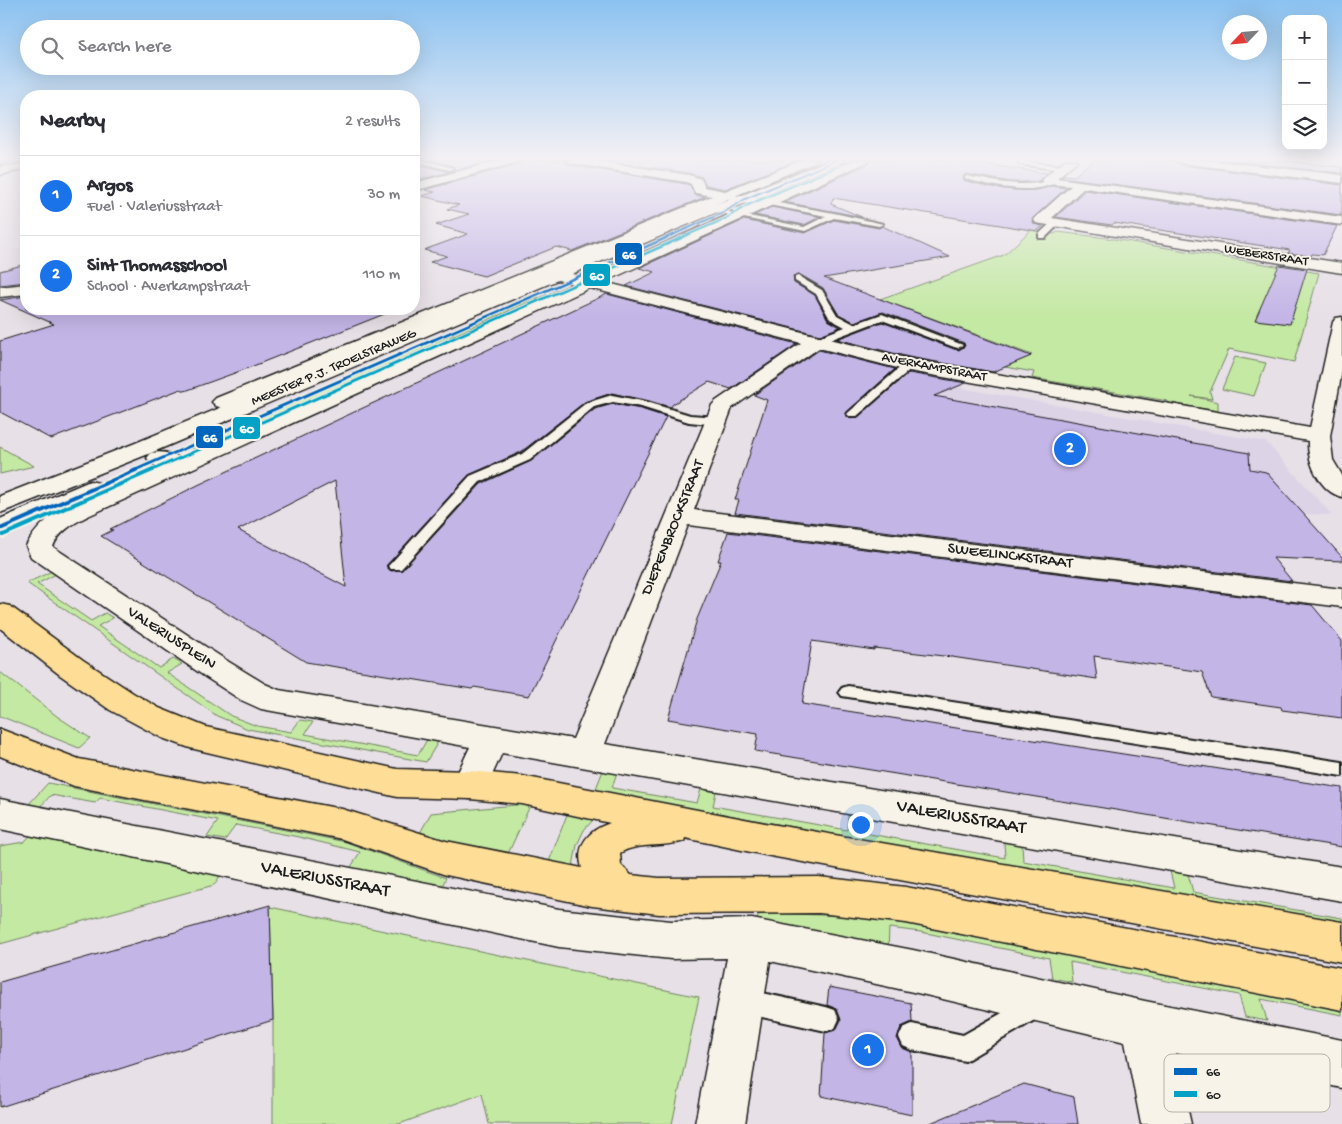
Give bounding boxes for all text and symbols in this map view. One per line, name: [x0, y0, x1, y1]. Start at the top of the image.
north arrow: [1222, 15, 1267, 60]
map controls: [1282, 15, 1327, 150]
button: +: [1282, 15, 1327, 60]
search box: [20, 20, 420, 75]
icon: search: [38, 34, 66, 62]
text: Search here: [78, 36, 172, 59]
button: −: [1282, 60, 1327, 105]
button: layers: [1282, 105, 1327, 150]
text: Nearby: [40, 110, 105, 135]
text: 2 results: [345, 113, 400, 132]
text: Argos: [87, 175, 133, 198]
text: 1: [53, 186, 59, 205]
text: 30 m: [367, 186, 400, 205]
text: Fuel · Valeriusstraat: [87, 198, 222, 217]
street label: WEBERSTRAAT: [1223, 241, 1310, 271]
line badge: 66: [614, 242, 643, 266]
text: 66: [622, 248, 637, 265]
text: Sint Thomasschool: [87, 255, 227, 278]
line badge: 60: [582, 263, 611, 287]
text: 2: [52, 266, 60, 285]
text: 110 m: [363, 266, 400, 285]
text: 60: [589, 269, 605, 286]
text: School · Averkampstraat: [87, 278, 249, 297]
street label: MEESTER P.J. TROELSTRAWEG: [249, 325, 420, 411]
street label: AVERKAMPSTRAAT: [880, 349, 989, 387]
line badge: 60: [232, 416, 261, 440]
text: 60: [239, 422, 255, 439]
line badge: 66: [195, 425, 224, 449]
pin: 2: [1054, 430, 1086, 468]
text: 66: [203, 431, 218, 448]
street label: DIEPENBROCKSTRAAT: [638, 457, 710, 599]
street label: SWEELINCKSTRAAT: [947, 540, 1074, 574]
street label: VALERIUSPLEIN: [122, 603, 219, 675]
street label: VALERIUSSTRAAT: [894, 795, 1028, 841]
your location: [848, 812, 874, 838]
street label: VALERIUSSTRAAT: [258, 856, 392, 904]
pin: 1: [852, 1031, 884, 1069]
legend: [1164, 1054, 1330, 1112]
text: 66: [1206, 1065, 1221, 1082]
text: 60: [1206, 1088, 1221, 1105]

